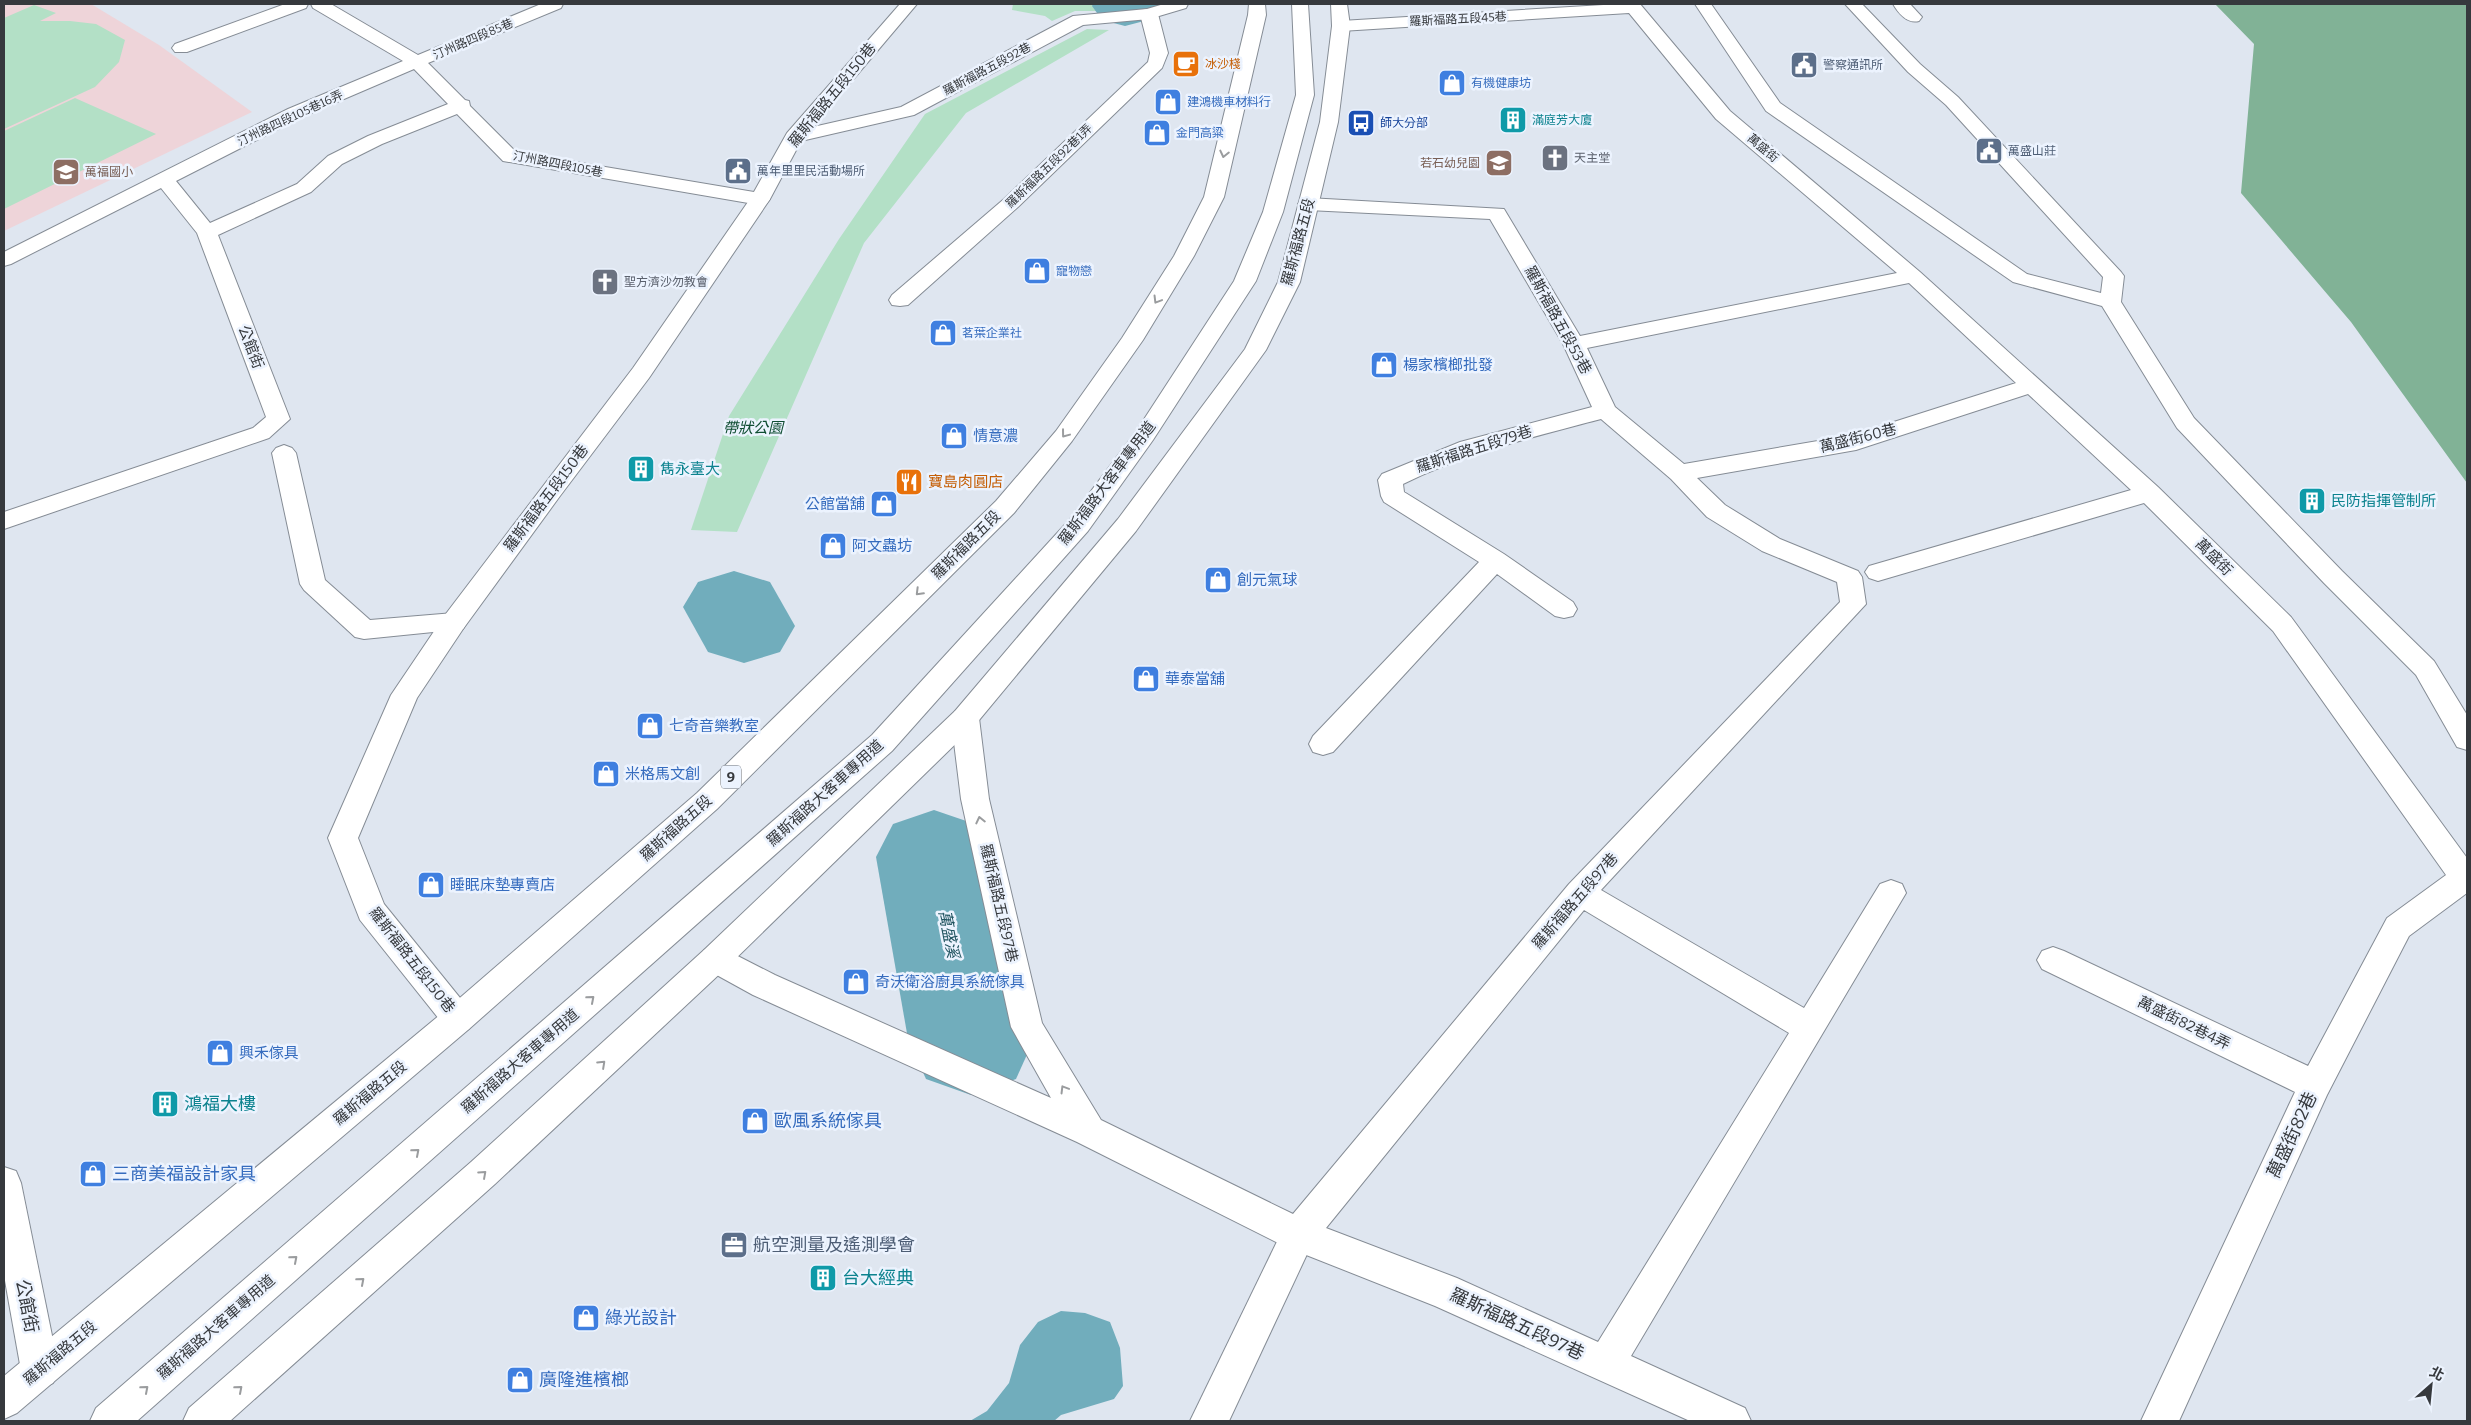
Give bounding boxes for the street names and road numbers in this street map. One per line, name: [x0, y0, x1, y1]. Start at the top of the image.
street label: 羅斯福路五段45巷: [1409, 9, 1507, 29]
street label: 汀州路四段85巷: [431, 16, 515, 62]
street label: 羅斯福路五段150巷: [785, 39, 879, 151]
street label: 羅斯福路五段92巷: [941, 40, 1033, 98]
street label: 汀州路四段105巷16弄: [235, 87, 345, 149]
street label: 羅斯福路五段92巷1弄: [1003, 121, 1095, 211]
street label: 萬盛街: [1745, 131, 1781, 165]
street label: 汀州路四段105巷: [512, 148, 604, 180]
street label: 羅斯福路五段: [1278, 196, 1318, 288]
street label: 羅斯福路五段53巷: [1521, 263, 1595, 377]
street label: 公館街: [235, 323, 267, 371]
street label: 羅斯福路大客車專用道: [1055, 418, 1159, 548]
street label: 萬盛街60巷: [1818, 420, 1898, 456]
street label: 羅斯福路五段79巷: [1414, 422, 1534, 476]
street label: 羅斯福路五段150巷: [500, 441, 592, 555]
street label: 羅斯福路五段: [928, 507, 1004, 583]
street label: 萬盛街: [2192, 535, 2236, 579]
street label: 羅斯福路大客車專用道: [763, 736, 887, 850]
road number: 9: [721, 766, 741, 789]
street label: 羅斯福路五段: [637, 791, 715, 865]
street label: 羅斯福路五段97巷: [977, 842, 1021, 964]
street label: 羅斯福路五段97巷: [1528, 849, 1622, 953]
street label: 羅斯福路五段150巷: [365, 904, 459, 1016]
street label: 萬盛街82巷4弄: [2135, 993, 2233, 1053]
street label: 羅斯福路大客車專用道: [457, 1005, 583, 1117]
street label: 羅斯福路五段: [330, 1057, 410, 1129]
street label: 萬盛街82巷: [2262, 1088, 2322, 1182]
street label: 羅斯福路大客車專用道: [153, 1271, 279, 1383]
street label: 公館街: [11, 1277, 43, 1335]
street label: 羅斯福路五段97巷: [1446, 1283, 1588, 1365]
street label: 羅斯福路五段: [20, 1317, 100, 1389]

